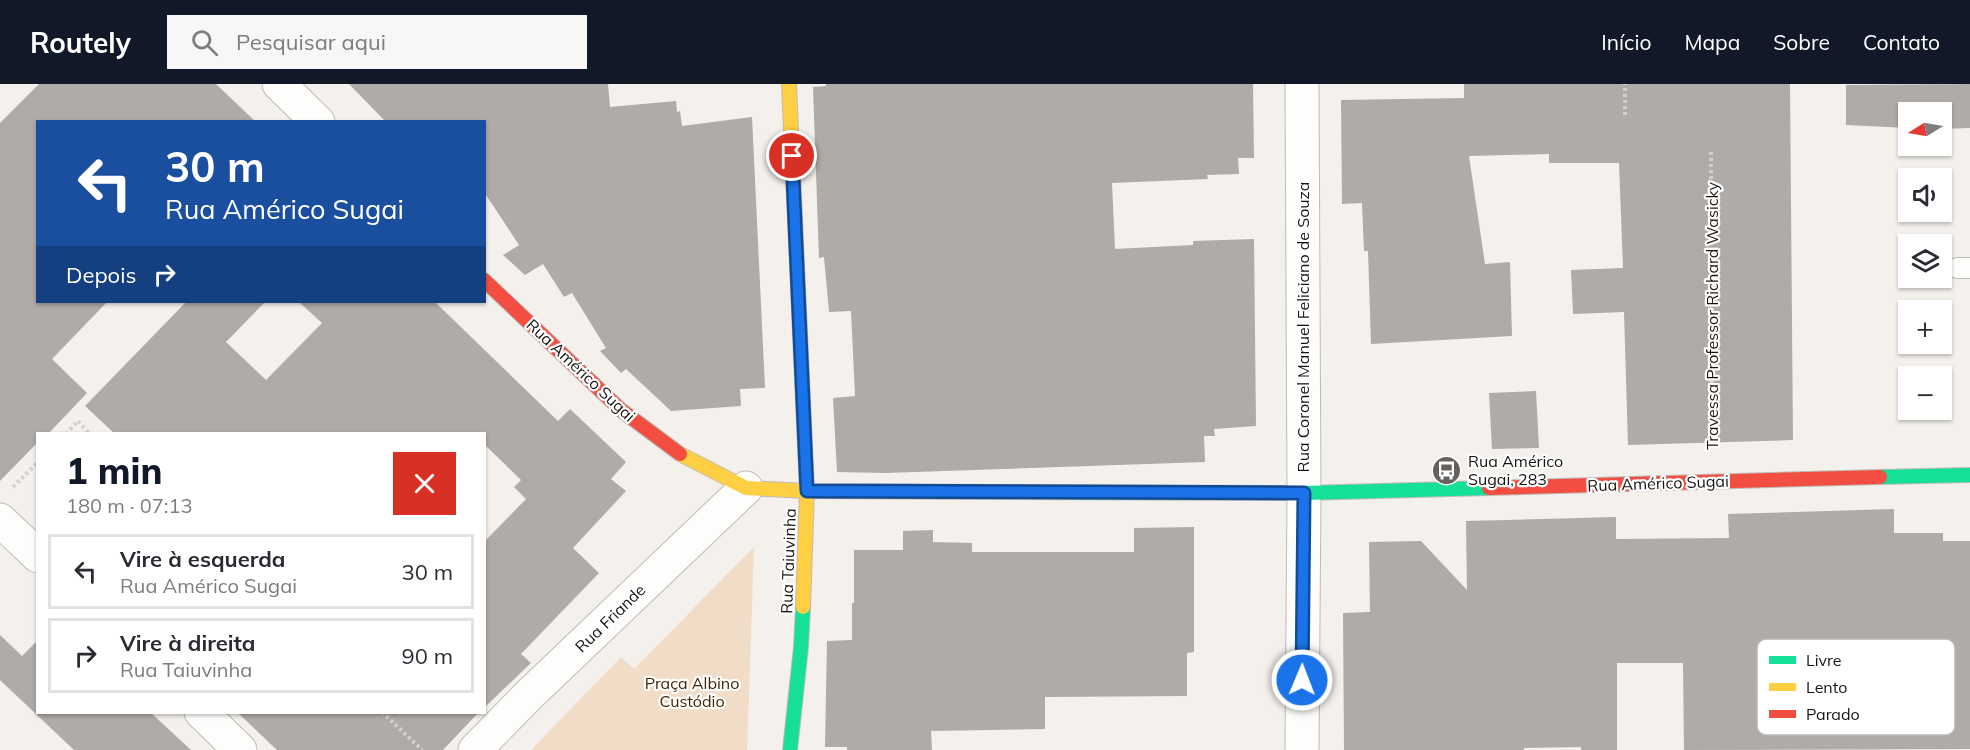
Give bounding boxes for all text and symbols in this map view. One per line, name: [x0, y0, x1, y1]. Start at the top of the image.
search box: [167, 15, 587, 69]
text: Routely: [30, 25, 131, 60]
icon: search: [188, 26, 221, 59]
text: Pesquisar aqui: [236, 28, 386, 56]
text: Início: [1601, 29, 1651, 55]
text: Mapa: [1684, 29, 1740, 55]
text: Sobre: [1773, 29, 1830, 55]
text: Contato: [1863, 29, 1940, 55]
north arrow: [1898, 102, 1952, 156]
map controls: [1898, 102, 1952, 420]
pin: [766, 130, 817, 181]
icon: arrive: [775, 139, 808, 172]
text: 30 m: [165, 140, 265, 193]
icon: left: [66, 144, 144, 222]
button: sound: [1898, 168, 1952, 222]
street label: Travessa Professor Richard Wasicky: [1702, 181, 1722, 450]
street label: Rua Coronel Manuel Feliciano de Souza: [1293, 182, 1313, 472]
text: Rua Américo Sugai: [165, 192, 404, 226]
button: layers: [1898, 234, 1952, 288]
icon: right: [148, 258, 181, 291]
text: Depois: [66, 261, 136, 289]
button: +: [1898, 300, 1952, 354]
street label: Rua Américo Sugai: [522, 314, 640, 426]
button: −: [1898, 366, 1952, 420]
text: 1 min: [66, 448, 162, 493]
place label: Rua Américo Sugai, 283: [1468, 451, 1563, 489]
button: close: [393, 452, 456, 515]
bus stop icon: Rua Américo Sugai, 283: [1431, 454, 1463, 486]
street label: Rua Américo Sugai: [1587, 471, 1729, 495]
text: 180 m · 07:13: [66, 493, 192, 518]
street label: Rua Taiuvinha: [776, 508, 800, 614]
text: Vire à esquerda: [120, 545, 285, 573]
icon: left: [69, 555, 102, 588]
text: 30 m: [402, 558, 453, 586]
text: Rua Américo Sugai: [120, 573, 297, 598]
street label: Rua Friande: [571, 580, 649, 656]
text: Vire à direita: [120, 629, 255, 657]
icon: right: [69, 639, 102, 672]
legend: [1757, 639, 1955, 735]
text: 90 m: [402, 642, 453, 670]
position arrow: [1270, 648, 1334, 712]
text: Livre: [1806, 650, 1841, 670]
text: Rua Taiuvinha: [120, 657, 252, 682]
park label: Praça Albino Custódio: [645, 673, 739, 711]
text: Lento: [1806, 677, 1847, 697]
text: Parado: [1806, 704, 1860, 724]

